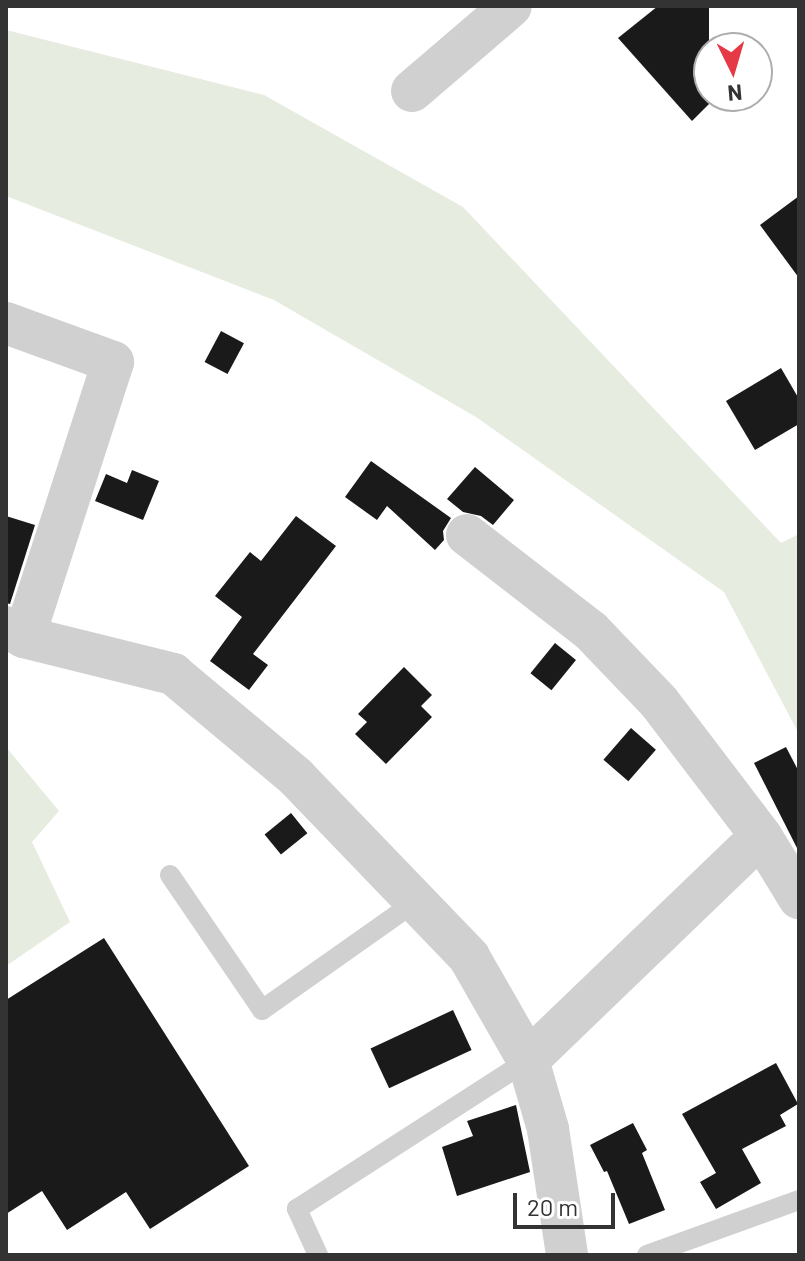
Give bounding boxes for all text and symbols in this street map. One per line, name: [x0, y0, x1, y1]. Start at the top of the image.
north arrow: [693, 32, 773, 112]
text: N: [726, 80, 743, 108]
scale bar: [517, 1177, 619, 1227]
text: 20 m: [527, 1192, 578, 1221]

